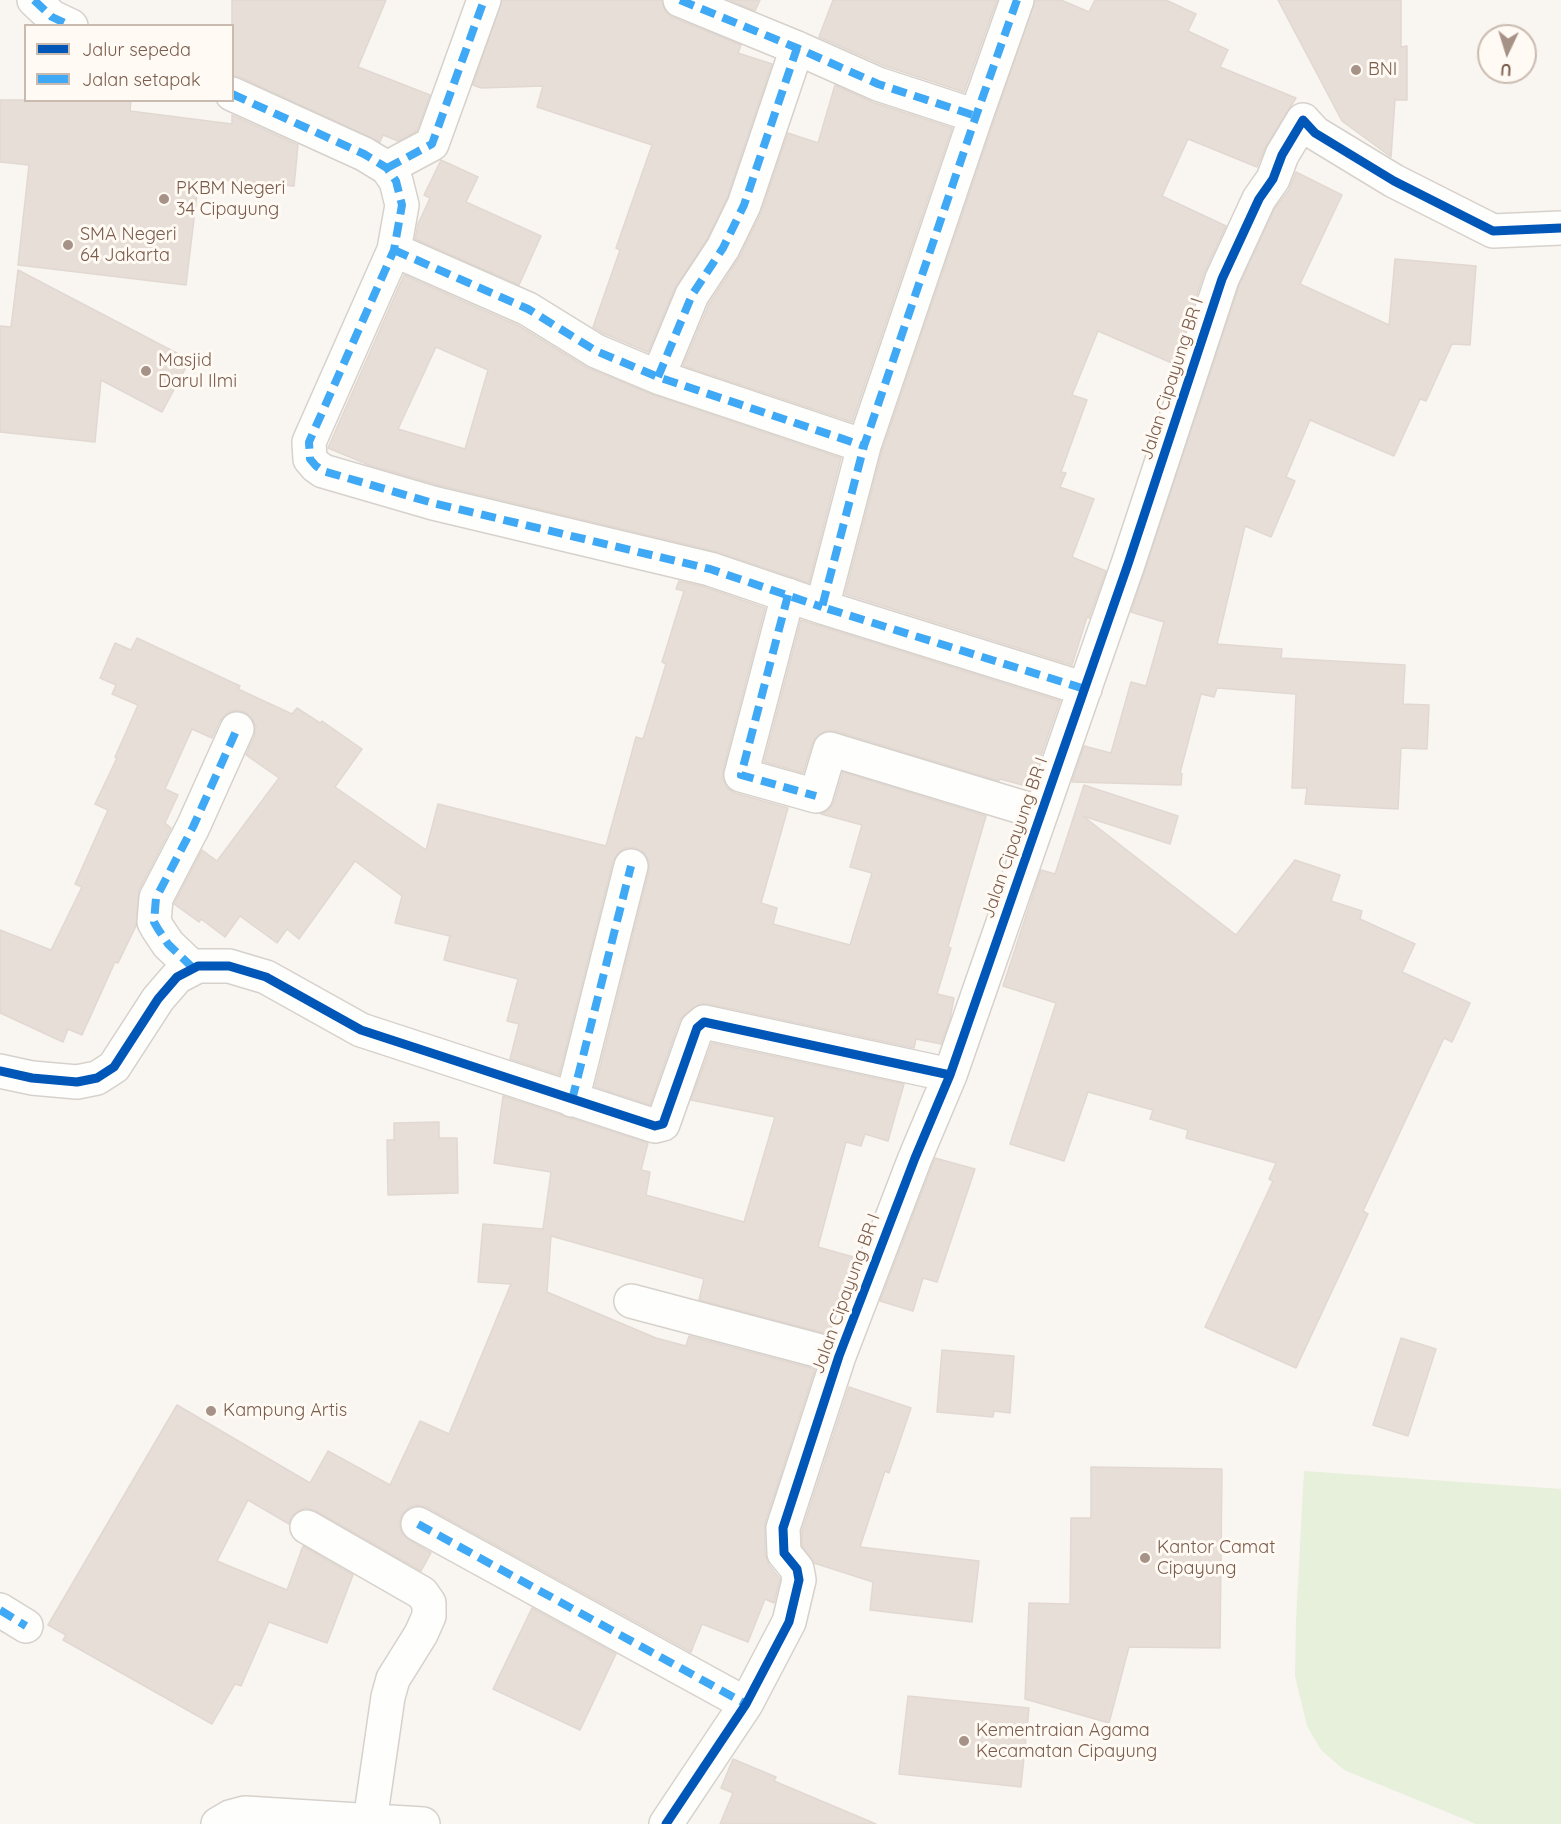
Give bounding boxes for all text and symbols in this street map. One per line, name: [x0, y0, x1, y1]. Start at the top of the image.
legend: [24, 24, 234, 102]
north arrow: [1477, 24, 1537, 84]
text: Jalur sepeda: [82, 38, 191, 61]
place label: BNI: [1368, 59, 1397, 81]
text: U: [1500, 60, 1512, 80]
marker: BNI: [1349, 63, 1363, 77]
text: Jalan setapak: [82, 68, 201, 91]
place label: PKBM Negeri 34 Cipayung: [176, 178, 285, 220]
marker: PKBM Negeri 34 Cipayung: [157, 192, 171, 206]
place label: SMA Negeri 64 Jakarta: [80, 224, 177, 266]
marker: SMA Negeri 64 Jakarta: [61, 238, 75, 252]
street label: Jalan Cipayung BR I: [1136, 295, 1208, 463]
place label: Masjid Darul Ilmi: [158, 350, 237, 392]
marker: Masjid Darul Ilmi: [139, 364, 153, 378]
street label: Jalan Cipayung BR I: [977, 754, 1053, 922]
street label: Jalan Cipayung BR I: [807, 1211, 885, 1377]
place label: Kampung Artis: [223, 1400, 347, 1422]
marker: Kampung Artis: [204, 1404, 218, 1418]
place label: Kantor Camat Cipayung: [1157, 1537, 1275, 1580]
marker: Kantor Camat Cipayung: [1138, 1551, 1152, 1565]
place label: Kementraian Agama Kecamatan Cipayung: [976, 1720, 1157, 1762]
marker: Kementraian Agama Kecamatan Cipayung: [957, 1734, 971, 1748]

